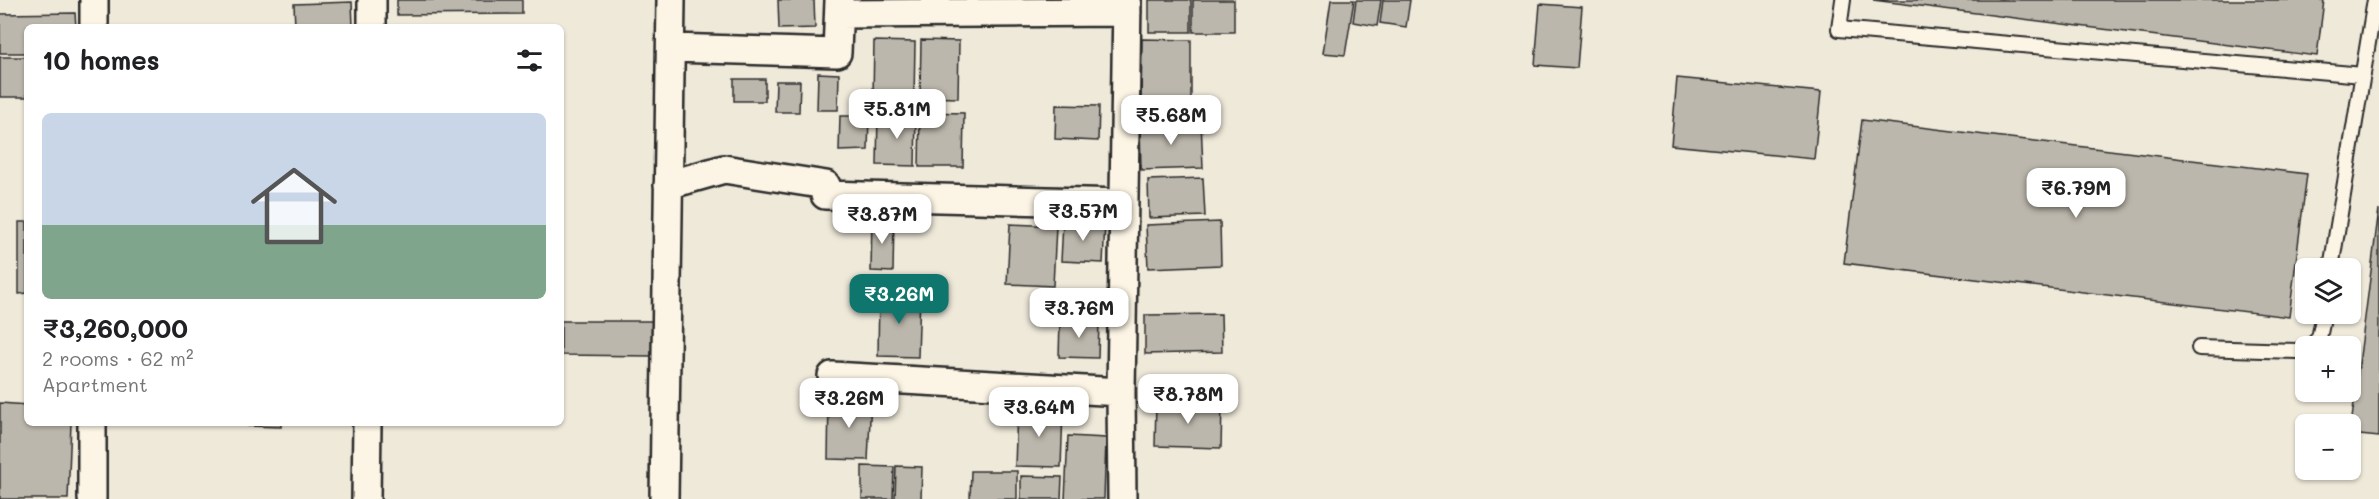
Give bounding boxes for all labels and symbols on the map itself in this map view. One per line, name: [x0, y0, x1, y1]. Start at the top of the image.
pin: ₹5.81M: [848, 89, 946, 140]
pin: ₹5.68M: [1122, 95, 1220, 146]
pin: ₹6.79M: [2027, 168, 2125, 219]
pin: ₹3.57M: [1034, 191, 1132, 242]
pin: ₹3.87M: [833, 194, 931, 245]
pin: ₹3.26M: [850, 274, 948, 325]
pin: ₹3.76M: [1030, 288, 1128, 339]
pin: ₹8.78M: [1139, 374, 1237, 425]
pin: ₹3.26M: [800, 378, 898, 429]
pin: ₹3.64M: [990, 387, 1088, 438]

